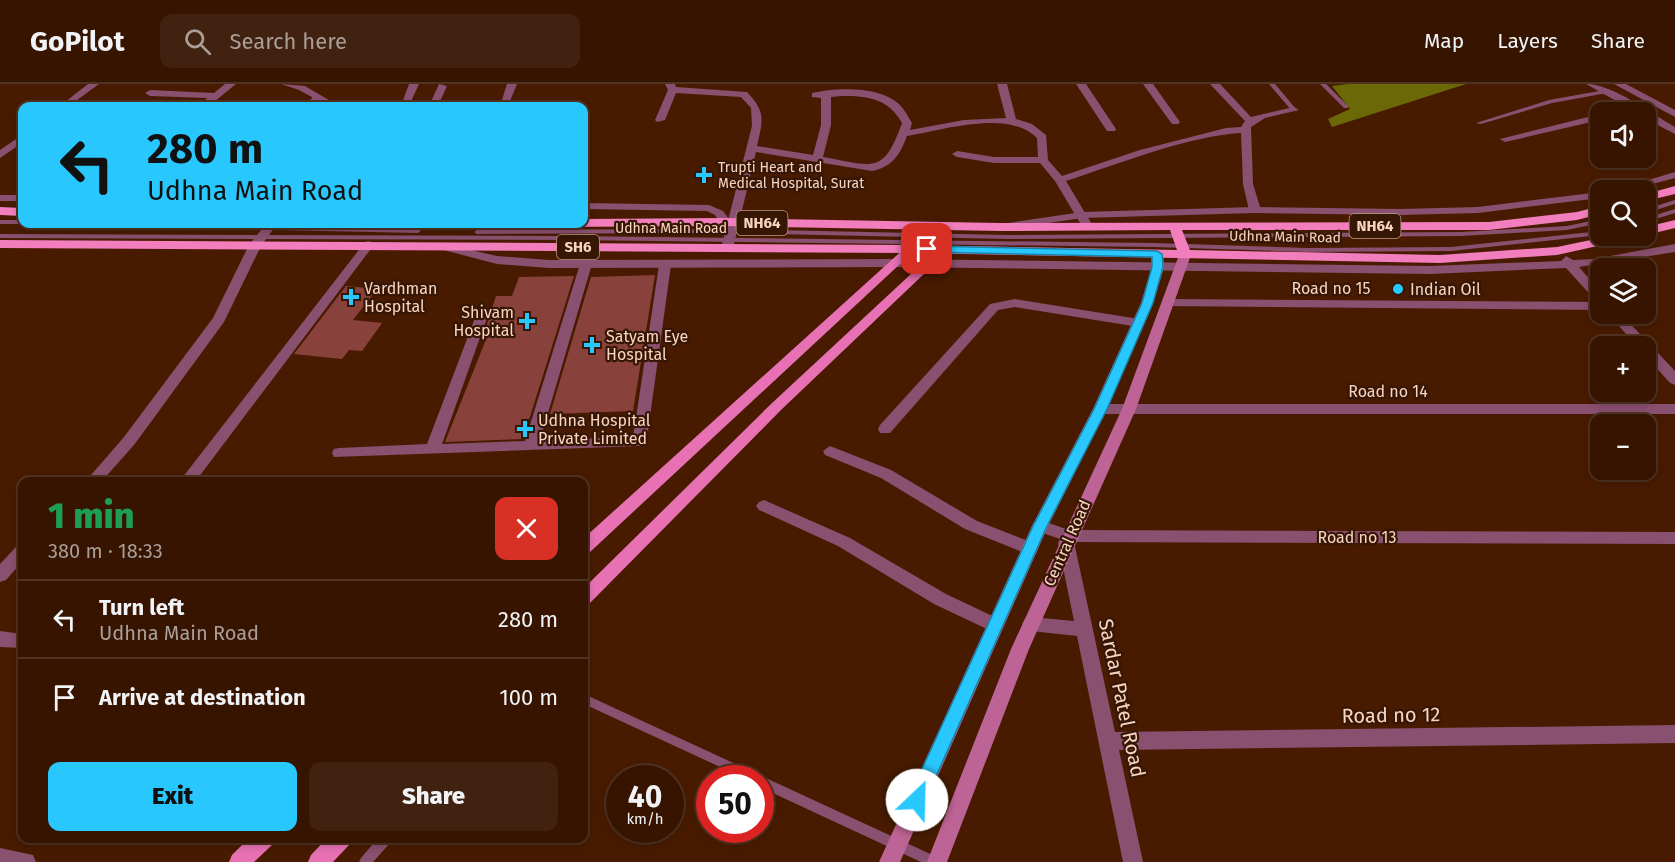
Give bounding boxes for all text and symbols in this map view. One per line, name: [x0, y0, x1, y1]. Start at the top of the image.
search box: [160, 14, 580, 68]
text: GoPilot: [30, 25, 124, 58]
icon: search: [181, 25, 214, 58]
text: Search here: [229, 28, 347, 55]
text: Map: [1424, 28, 1464, 54]
text: Layers: [1497, 28, 1558, 54]
text: Share: [1591, 28, 1645, 54]
map controls: [1590, 102, 1656, 480]
button: sound: [1590, 102, 1656, 168]
text: 280 m: [147, 124, 263, 174]
icon: left: [48, 126, 126, 204]
place label: Trupti Heart and Medical Hospital, Surat: [718, 159, 865, 192]
marker: Trupti Heart and Medical Hospital, Surat: [695, 166, 713, 184]
text: Udhna Main Road: [147, 175, 363, 207]
button: search: [1590, 180, 1656, 246]
road number: NH64: [736, 211, 788, 235]
road number: NH64: [1350, 214, 1400, 238]
street label: Udhna Main Road: [615, 220, 727, 237]
pin: [901, 223, 952, 274]
street label: Udhna Main Road: [1229, 228, 1341, 246]
icon: arrive: [910, 232, 943, 265]
road number: SH6: [557, 235, 599, 259]
button: layers: [1590, 258, 1656, 324]
place label: Vardhman Hospital: [364, 279, 437, 316]
street label: Road no 15: [1291, 279, 1371, 298]
place label: Indian Oil: [1410, 280, 1481, 299]
marker: Indian Oil: [1391, 282, 1405, 296]
marker: Vardhman Hospital: [342, 288, 360, 306]
place label: Shivam Hospital: [453, 303, 514, 340]
marker: Shivam Hospital: [518, 312, 536, 330]
place label: Satyam Eye Hospital: [606, 327, 688, 364]
marker: Satyam Eye Hospital: [583, 336, 601, 354]
button: +: [1590, 336, 1656, 402]
street label: Road no 14: [1348, 382, 1428, 401]
place label: Udhna Hospital Private Limited: [538, 411, 651, 448]
button: −: [1590, 414, 1656, 480]
marker: Udhna Hospital Private Limited: [516, 420, 534, 438]
text: 1 min: [48, 494, 134, 538]
button: close: [495, 497, 558, 560]
street label: Central Road: [1040, 497, 1094, 589]
street label: Road no 13: [1317, 528, 1397, 547]
text: 380 m · 18:33: [48, 539, 163, 563]
text: Turn left: [99, 594, 184, 621]
icon: left: [48, 603, 81, 636]
text: 280 m: [498, 606, 558, 633]
street label: Sardar Patel Road: [1093, 617, 1151, 779]
text: Udhna Main Road: [99, 621, 259, 645]
icon: arrive: [48, 681, 81, 714]
text: Arrive at destination: [99, 684, 306, 711]
text: 100 m: [499, 684, 558, 711]
street label: Road no 12: [1341, 702, 1441, 728]
button: Exit: [48, 762, 297, 831]
button: Share: [309, 762, 558, 831]
speed limit sign: 50: [696, 765, 774, 843]
position arrow: [885, 768, 949, 832]
text: 40: [628, 779, 662, 815]
text: km/h: [626, 810, 664, 828]

